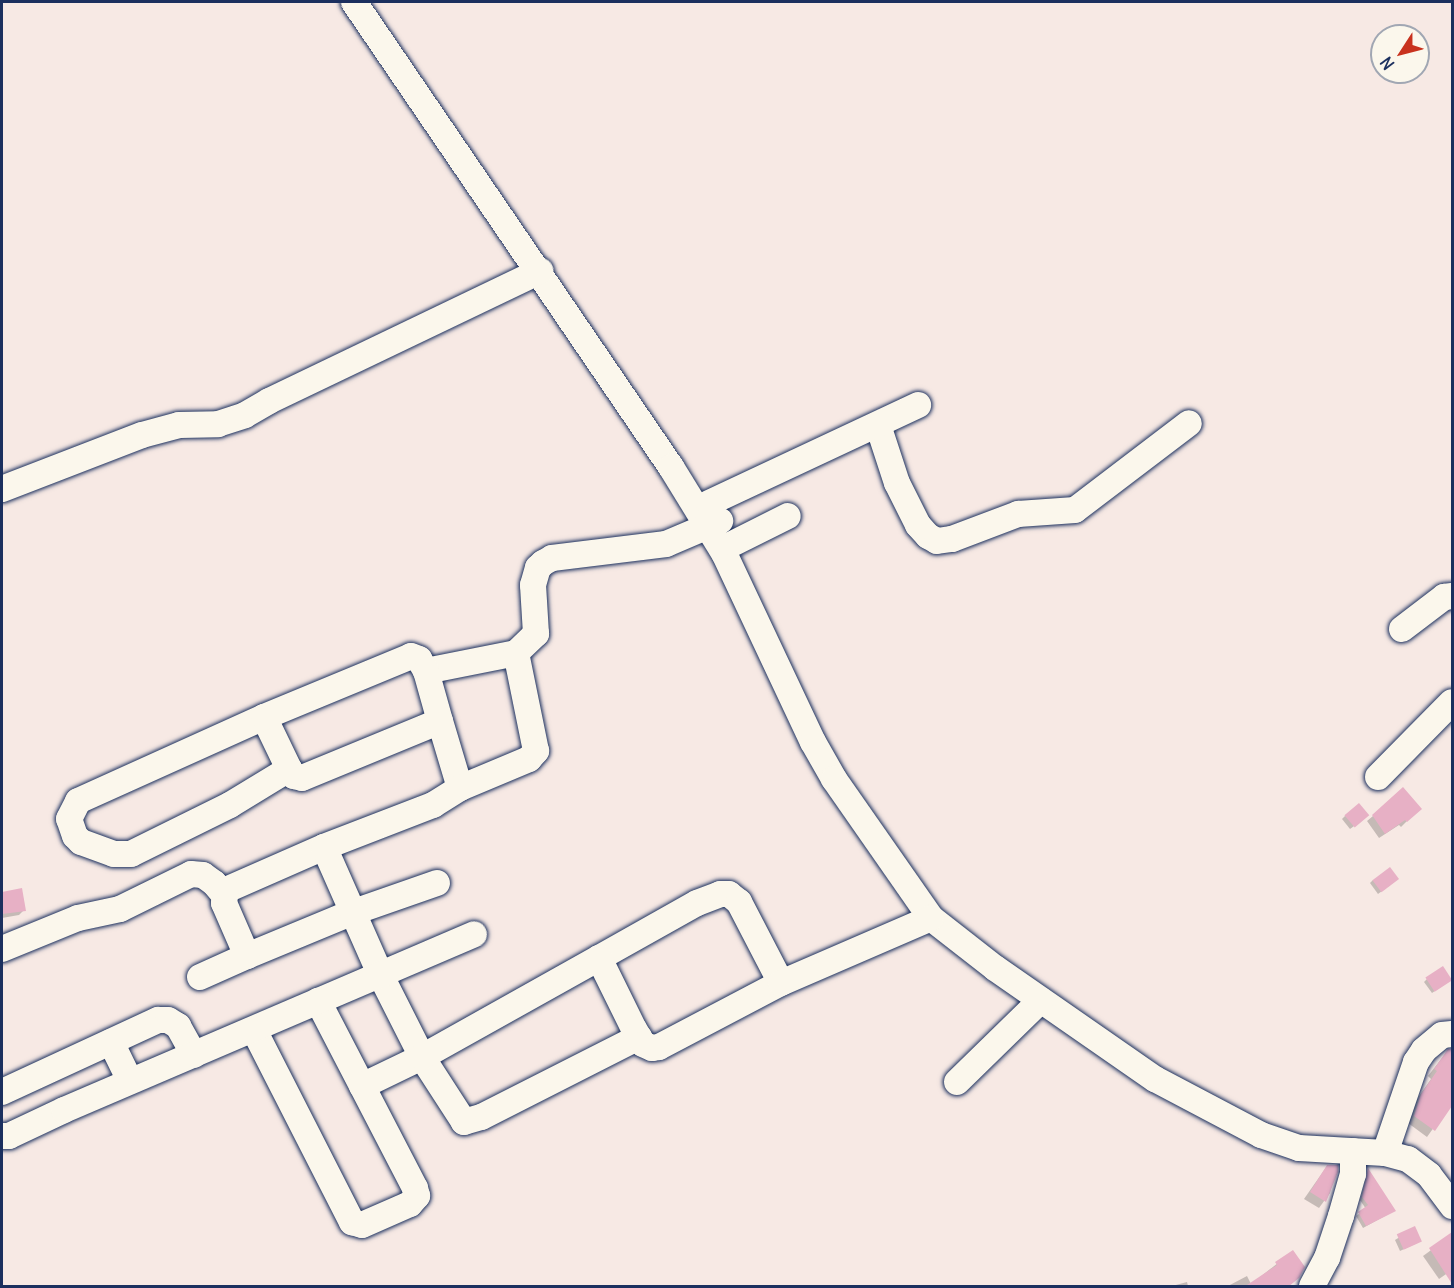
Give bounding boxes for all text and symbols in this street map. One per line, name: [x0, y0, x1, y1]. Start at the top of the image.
north arrow: [1370, 24, 1430, 84]
text: N: [1376, 53, 1398, 74]

